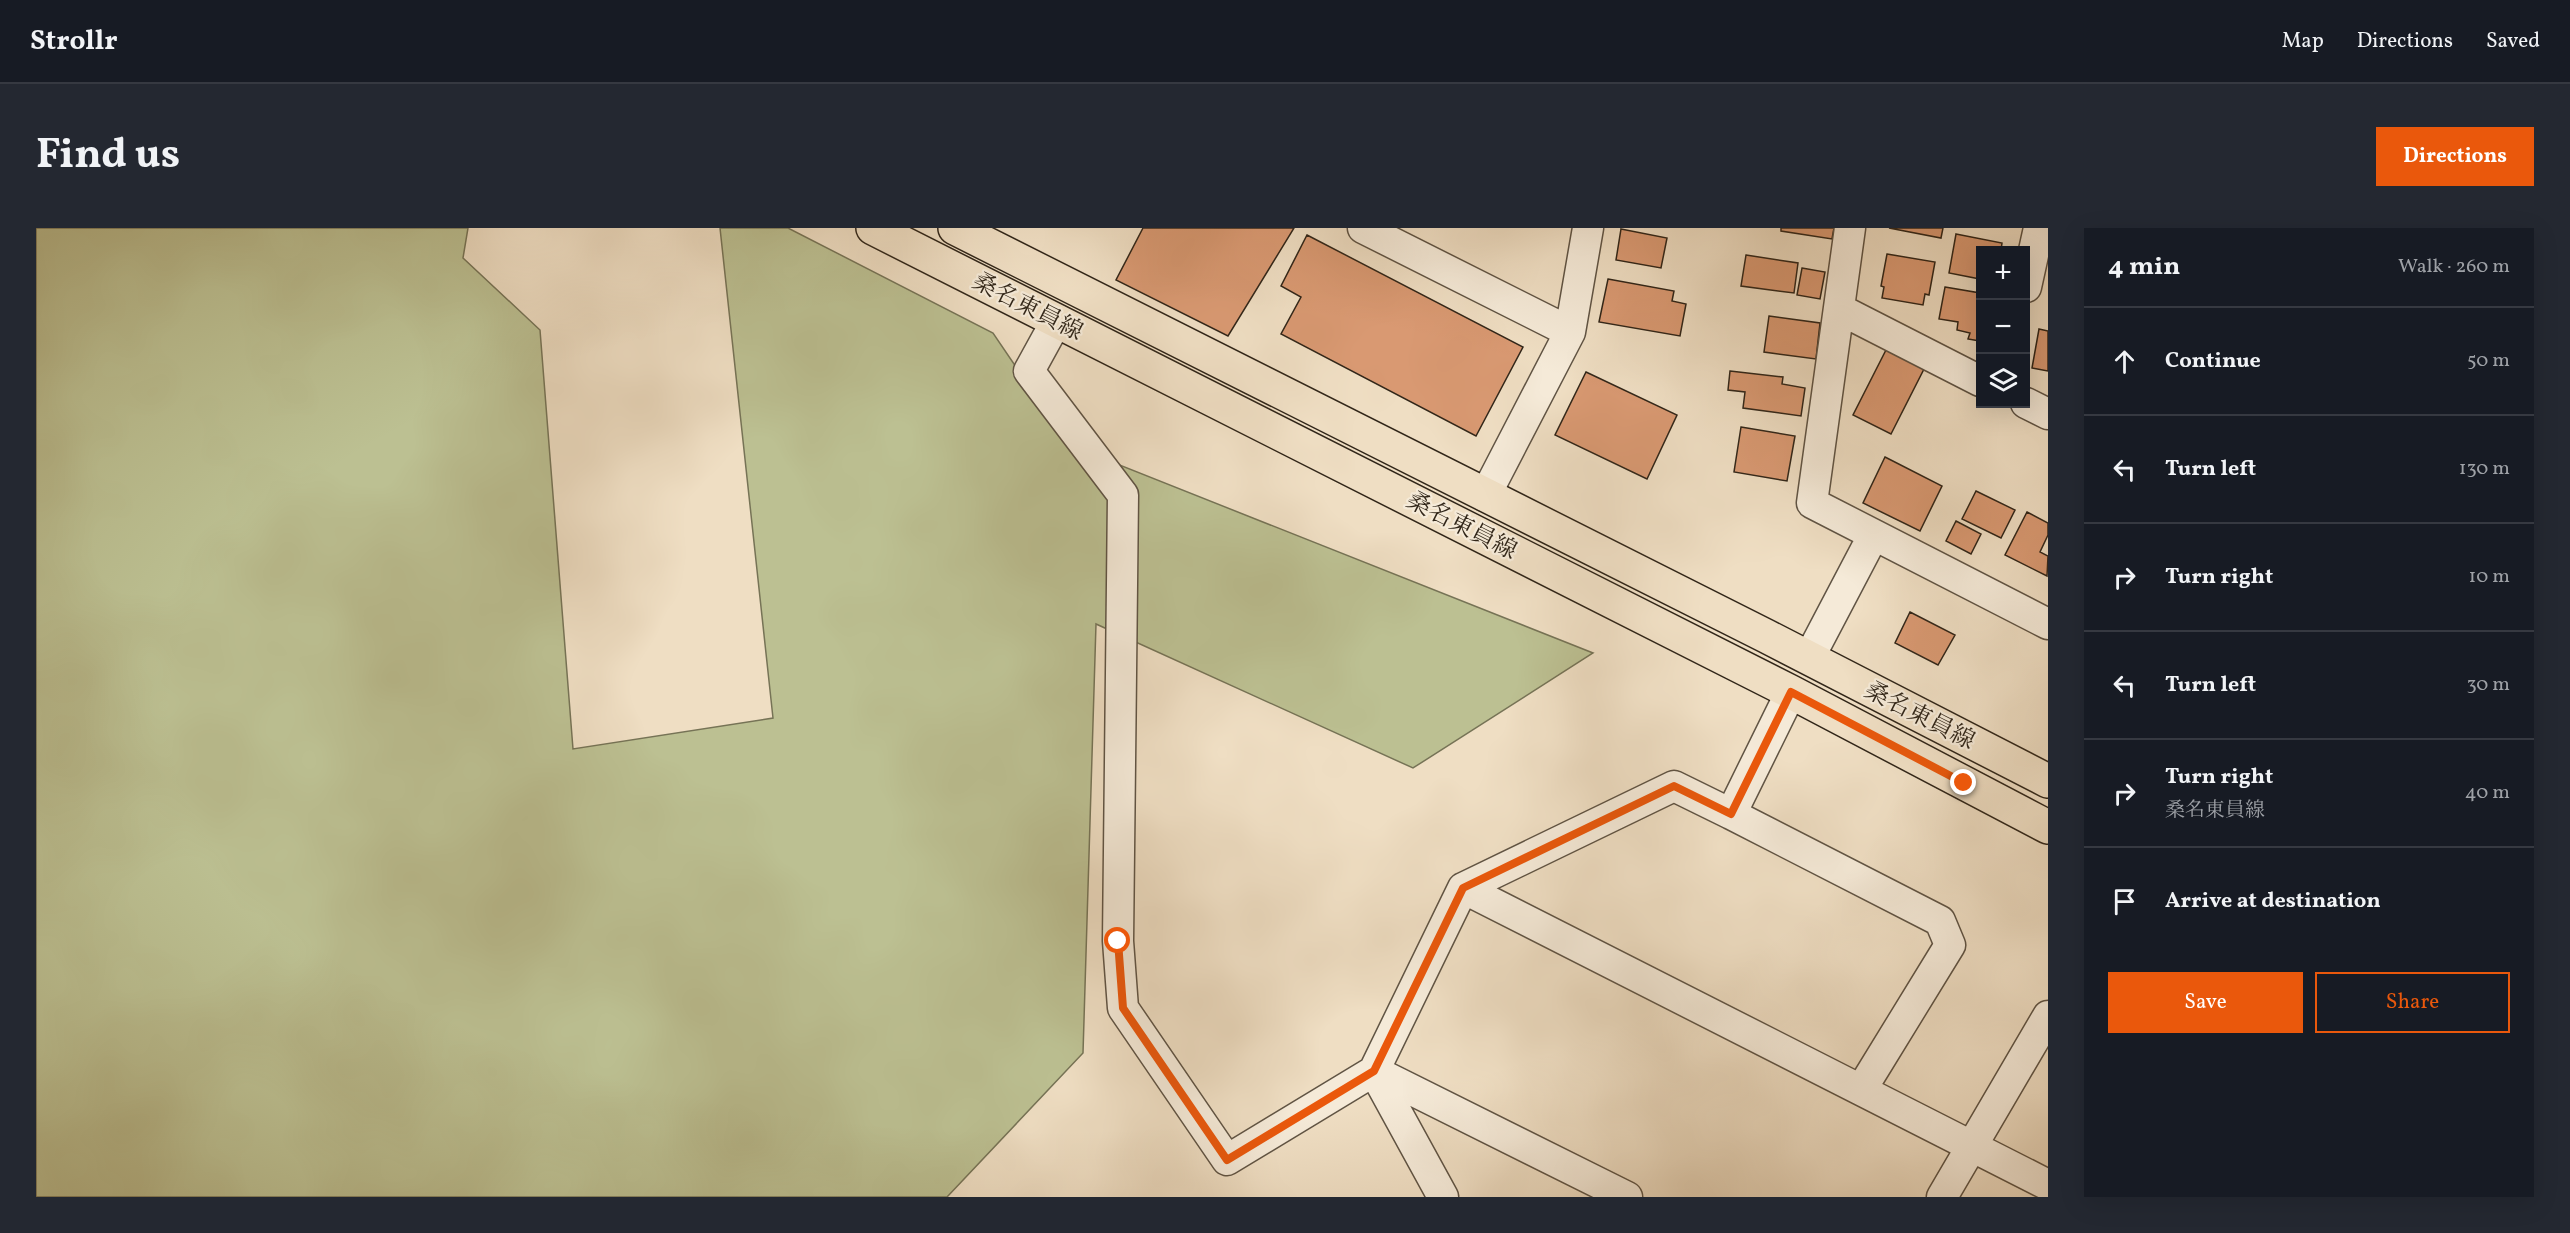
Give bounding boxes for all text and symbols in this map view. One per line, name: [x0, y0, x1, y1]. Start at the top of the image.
text: Strollr: [30, 22, 118, 61]
text: Map: [2282, 27, 2324, 56]
text: Directions: [2357, 27, 2453, 56]
text: Saved: [2486, 27, 2540, 56]
text: Find us: [36, 127, 180, 186]
button: Directions: [2376, 127, 2534, 186]
map controls: [1976, 246, 2030, 408]
button: +: [1976, 246, 2030, 300]
text: 4 min: [2108, 249, 2180, 285]
text: Walk · 260 m: [2398, 253, 2510, 281]
street label: 桑名東員線: [966, 265, 1088, 350]
button: −: [1976, 300, 2030, 354]
icon: ahead: [2108, 345, 2141, 378]
text: Continue: [2165, 346, 2261, 377]
text: 50 m: [2467, 347, 2510, 375]
button: layers: [1976, 354, 2030, 408]
icon: left: [2108, 453, 2141, 486]
text: Turn left: [2165, 454, 2256, 485]
text: 130 m: [2459, 455, 2510, 483]
street label: 桑名東員線: [1400, 484, 1522, 569]
icon: right: [2108, 561, 2141, 594]
text: Turn right: [2165, 562, 2273, 593]
text: 10 m: [2469, 563, 2510, 591]
icon: left: [2108, 669, 2141, 702]
text: Turn left: [2165, 670, 2256, 701]
text: 30 m: [2466, 671, 2510, 699]
street label: 桑名東員線: [1858, 674, 1980, 759]
text: Turn right: [2165, 762, 2273, 793]
route end: [1950, 769, 1976, 795]
icon: right: [2108, 777, 2141, 810]
text: 40 m: [2465, 779, 2510, 807]
text: 桑名東員線: [2165, 797, 2265, 825]
icon: arrive: [2108, 885, 2141, 918]
text: Arrive at destination: [2165, 886, 2381, 917]
route start: [1104, 927, 1130, 953]
button: Save: [2108, 972, 2303, 1033]
button: Share: [2315, 972, 2510, 1033]

